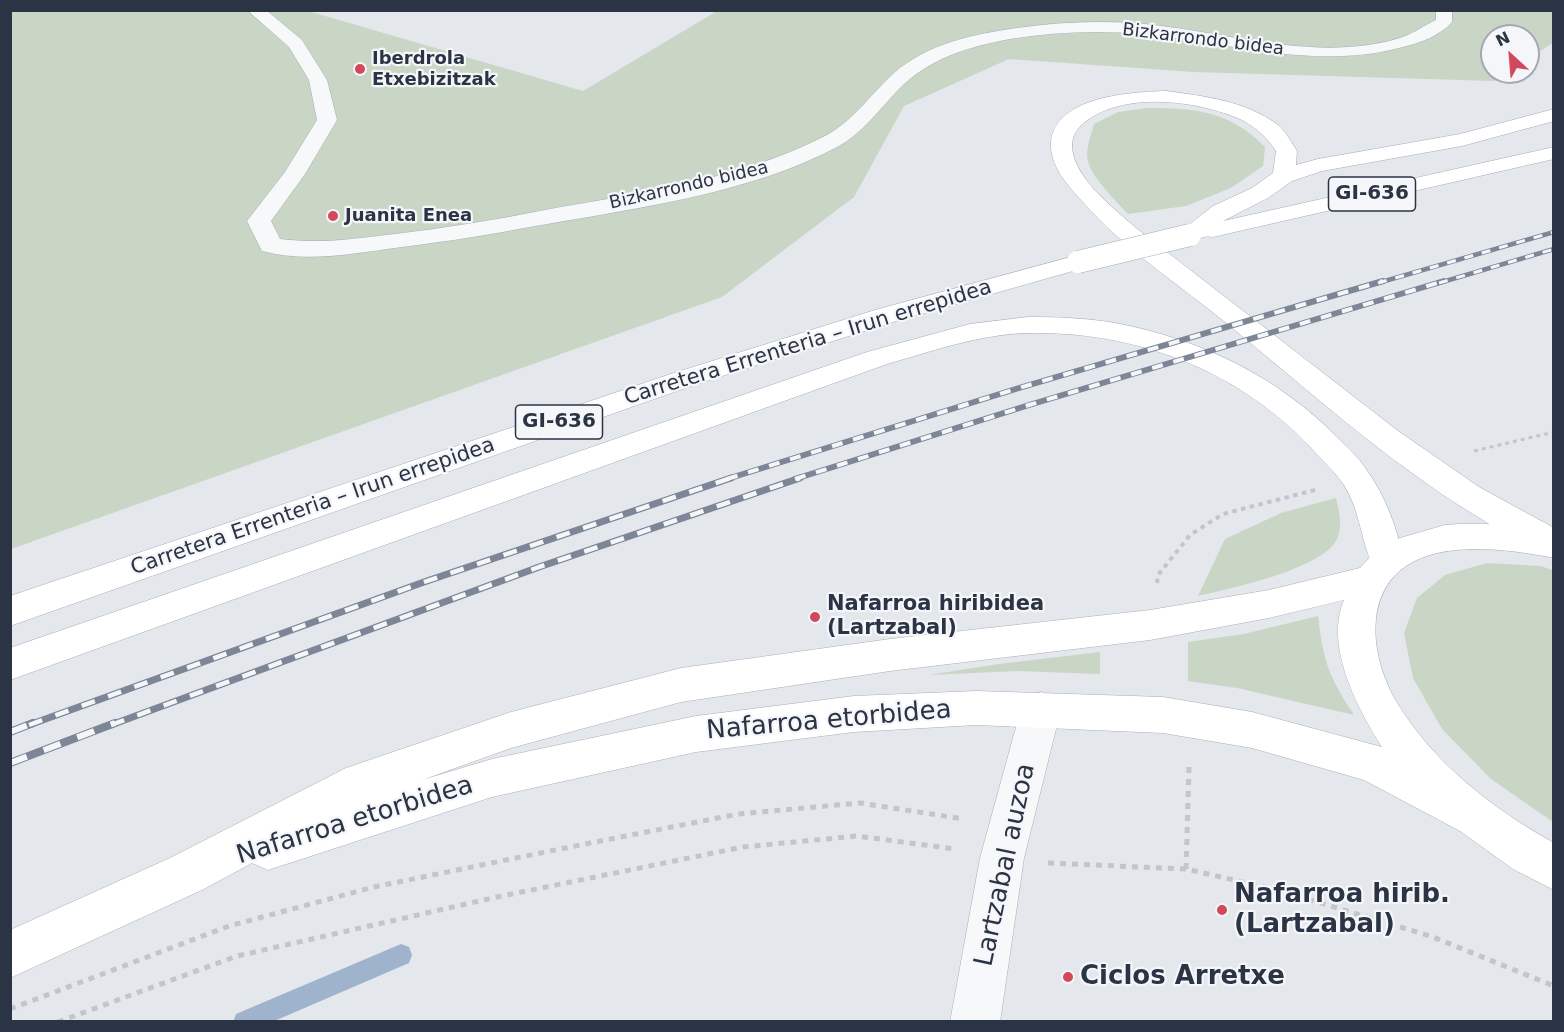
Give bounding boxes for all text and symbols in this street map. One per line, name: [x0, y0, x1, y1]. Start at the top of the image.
street label: Bizkarrondo bidea: [1121, 19, 1285, 61]
north arrow: [1480, 24, 1540, 84]
text: N: [1493, 28, 1513, 51]
place label: Iberdrola Etxebizitzak: [372, 48, 496, 90]
marker: Iberdrola Etxebizitzak: [353, 62, 367, 76]
street label: Bizkarrondo bidea: [607, 157, 771, 215]
road number: GI-636: [1328, 177, 1416, 211]
place label: Juanita Enea: [345, 205, 472, 227]
marker: Juanita Enea: [326, 209, 340, 223]
street label: Carretera Errenteria – Irun errepidea: [621, 275, 995, 411]
road number: GI-636: [516, 405, 602, 439]
street label: Carretera Errenteria – Irun errepidea: [128, 433, 498, 581]
place label: Nafarroa hiribidea (Lartzabal): [827, 592, 1044, 642]
marker: Nafarroa hiribidea (Lartzabal): [808, 610, 822, 624]
street label: Nafarroa etorbidea: [705, 695, 953, 747]
street label: Lartzabal auzoa: [969, 761, 1043, 969]
street label: Nafarroa etorbidea: [233, 770, 477, 872]
place label: Nafarroa hirib. (Lartzabal): [1234, 879, 1450, 940]
marker: Nafarroa hirib. (Lartzabal): [1215, 903, 1229, 917]
place label: Ciclos Arretxe: [1080, 961, 1285, 993]
marker: Ciclos Arretxe: [1061, 970, 1075, 984]

